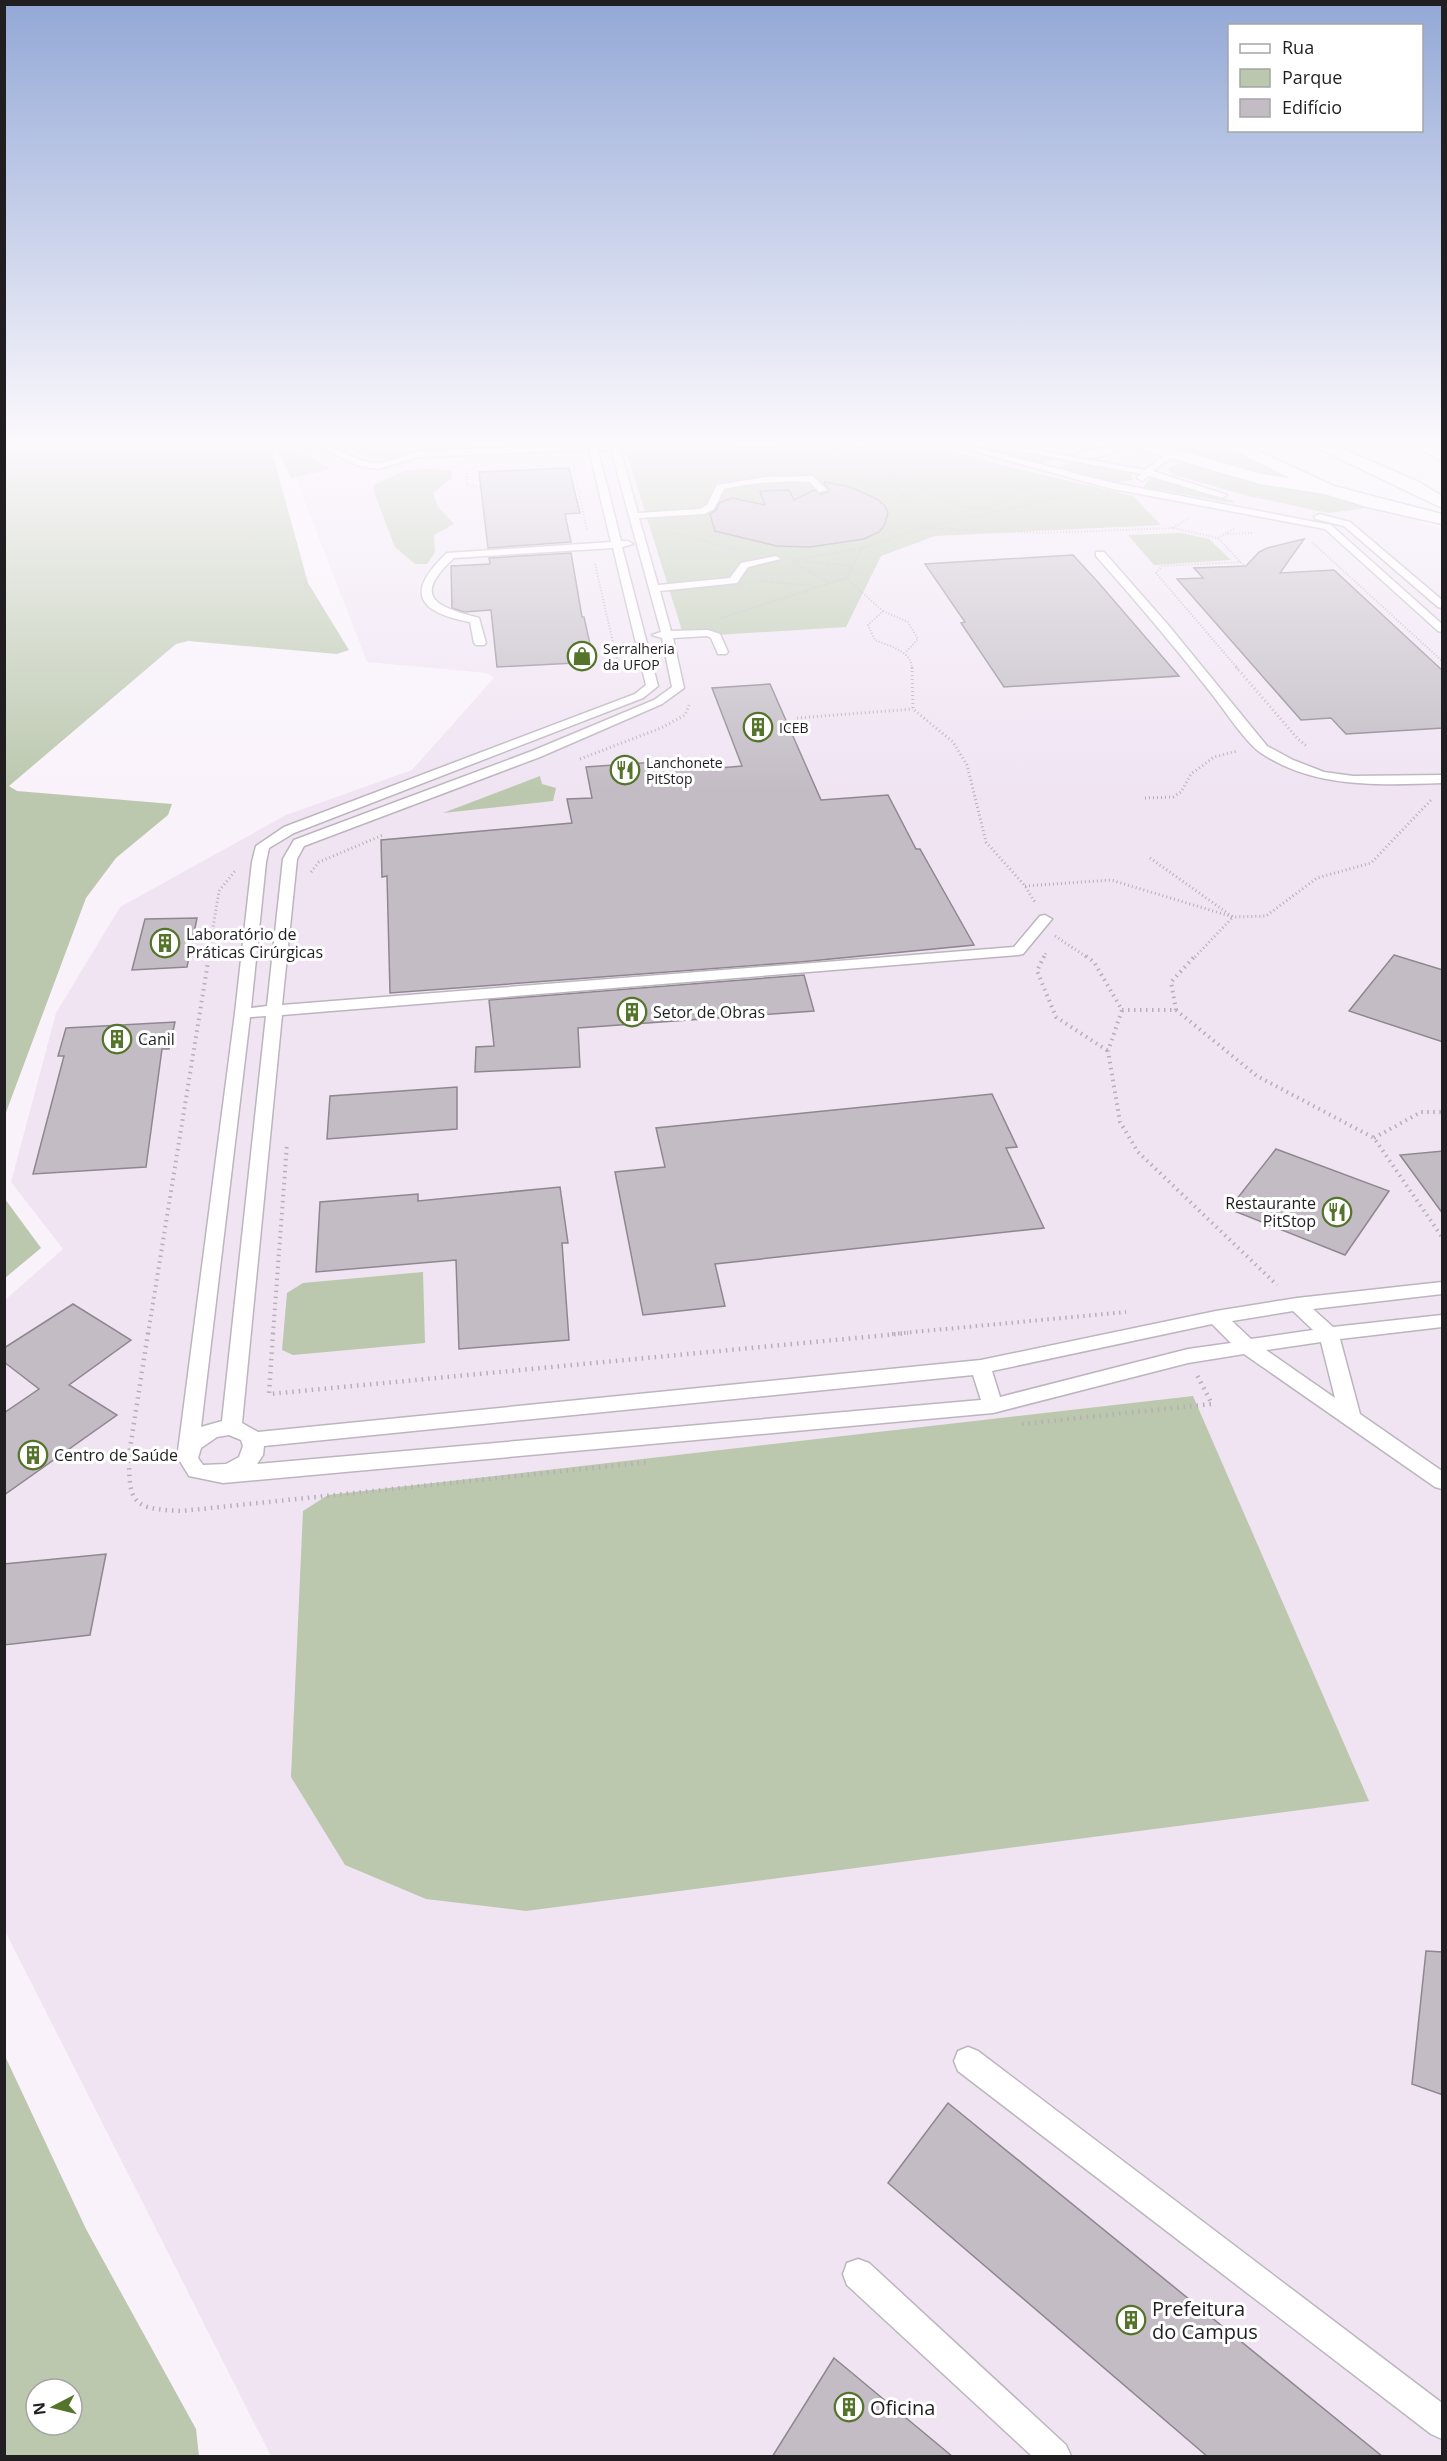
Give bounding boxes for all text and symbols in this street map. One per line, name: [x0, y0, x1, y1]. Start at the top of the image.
legend: [1228, 24, 1423, 132]
text: Rua: [1282, 35, 1314, 59]
text: Parque: [1282, 65, 1342, 89]
text: Edifício: [1282, 95, 1342, 119]
place label: Serralheria da UFOP: [603, 639, 675, 674]
shop icon: Serralheria da UFOP: [566, 640, 598, 672]
building icon: ICEB: [742, 711, 774, 743]
place label: ICEB: [779, 718, 809, 737]
place label: Lanchonete PitStop: [646, 753, 723, 788]
restaurant icon: Lanchonete PitStop: [609, 754, 641, 786]
place label: Laboratório de Práticas Cirúrgicas: [186, 923, 323, 963]
building icon: Laboratório de Práticas Cirúrgicas: [149, 927, 181, 959]
building icon: Setor de Obras: [616, 996, 648, 1028]
place label: Setor de Obras: [653, 1001, 765, 1023]
building icon: Canil: [101, 1023, 133, 1055]
place label: Canil: [138, 1028, 175, 1050]
place label: Restaurante PitStop: [1225, 1192, 1316, 1232]
restaurant icon: Restaurante PitStop: [1321, 1196, 1353, 1228]
building icon: Centro de Saúde: [17, 1439, 49, 1471]
place label: Centro de Saúde: [54, 1444, 178, 1466]
place label: Prefeitura do Campus: [1152, 2295, 1258, 2345]
building icon: Prefeitura do Campus: [1115, 2304, 1147, 2336]
north arrow: [24, 2377, 84, 2437]
building icon: Oficina: [833, 2391, 865, 2423]
place label: Oficina: [870, 2394, 935, 2421]
text: N: [27, 2401, 51, 2417]

